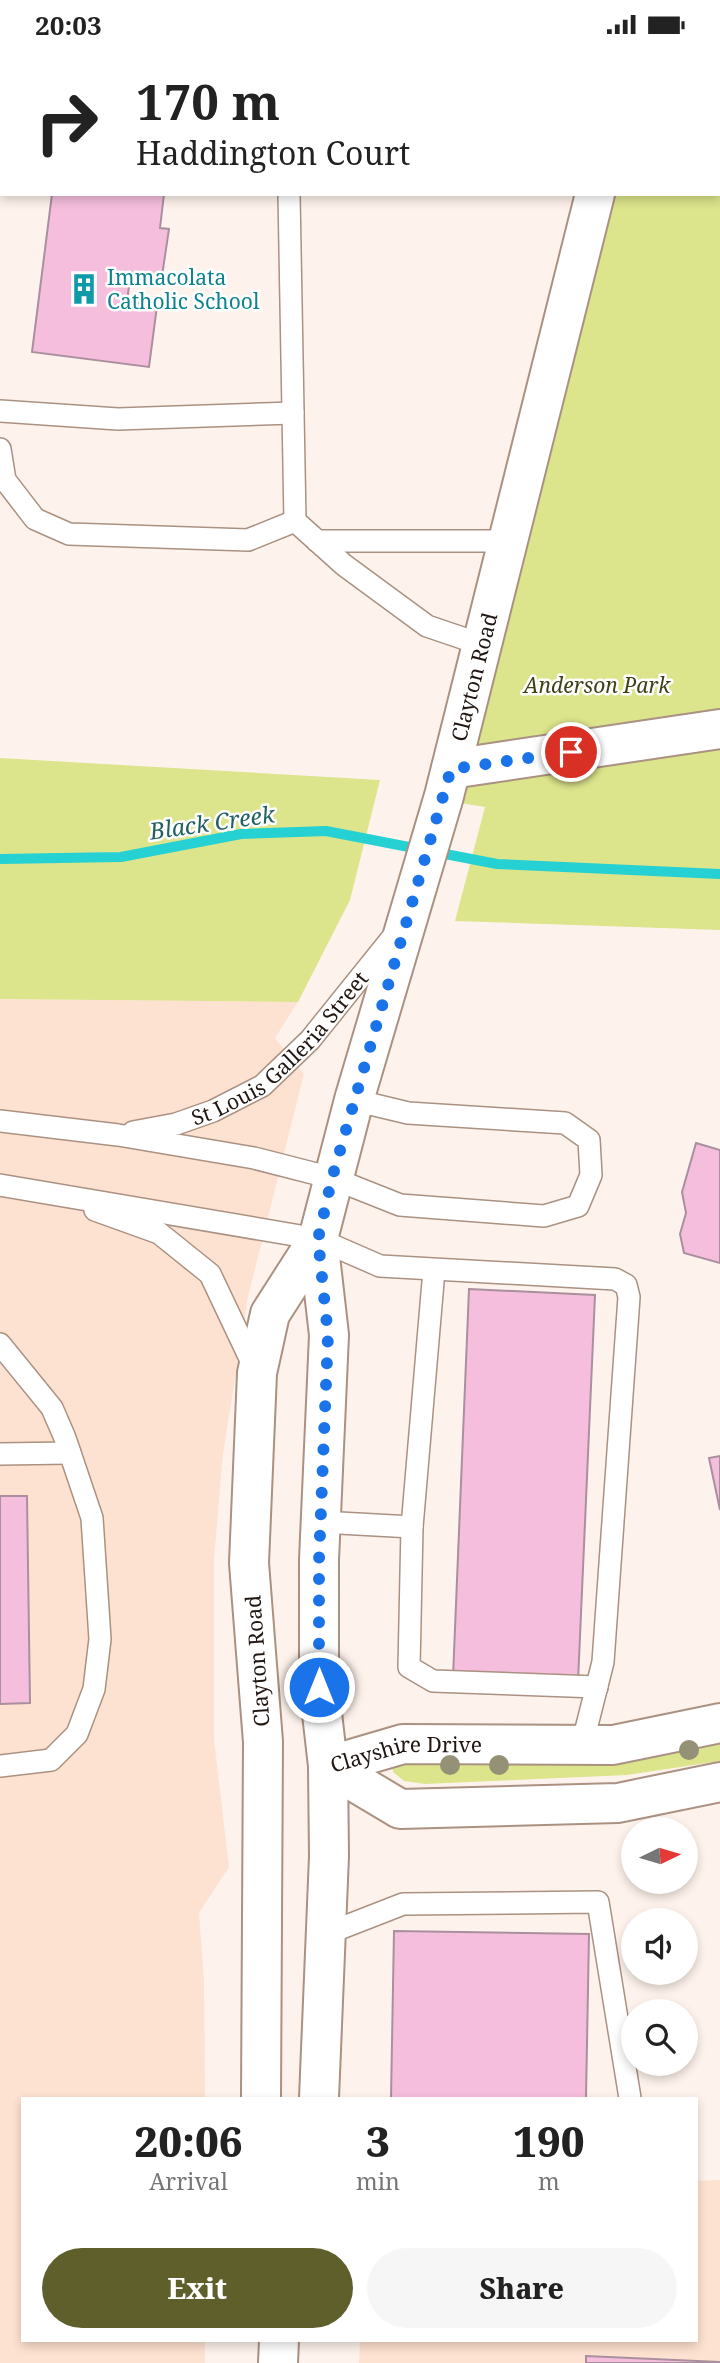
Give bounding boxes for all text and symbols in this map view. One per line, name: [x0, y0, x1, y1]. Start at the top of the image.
text: 20:03: [35, 7, 102, 43]
text: 170 m: [136, 68, 280, 134]
icon: right: [21, 77, 112, 168]
text: Haddington Court: [136, 131, 410, 174]
place label: Immacolata Catholic School: [107, 263, 260, 315]
building icon: Immacolata Catholic School: [67, 272, 101, 306]
street label: Clayton Road: [444, 609, 504, 744]
park label: Anderson Park: [522, 671, 671, 699]
pin: [541, 722, 601, 782]
icon: arrive: [552, 733, 590, 771]
water label: Black Creek: [146, 797, 278, 847]
street label: St Louis Galleria Street: [188, 965, 374, 1132]
street label: Clayton Road: [238, 1594, 276, 1728]
position arrow: [282, 1650, 356, 1724]
street label: Clayshire Drive: [327, 1730, 482, 1779]
north arrow: [621, 1817, 698, 1893]
map controls: [621, 1817, 698, 2076]
button: sound: [621, 1908, 698, 1985]
button: search: [621, 1999, 698, 2076]
text: 20:06: [134, 2112, 243, 2169]
text: 3: [366, 2112, 390, 2169]
text: 190: [513, 2112, 585, 2169]
text: Arrival: [149, 2165, 228, 2197]
text: min: [356, 2165, 400, 2197]
text: m: [538, 2165, 560, 2197]
button: Exit: [42, 2248, 353, 2328]
button: Share: [367, 2248, 677, 2328]

